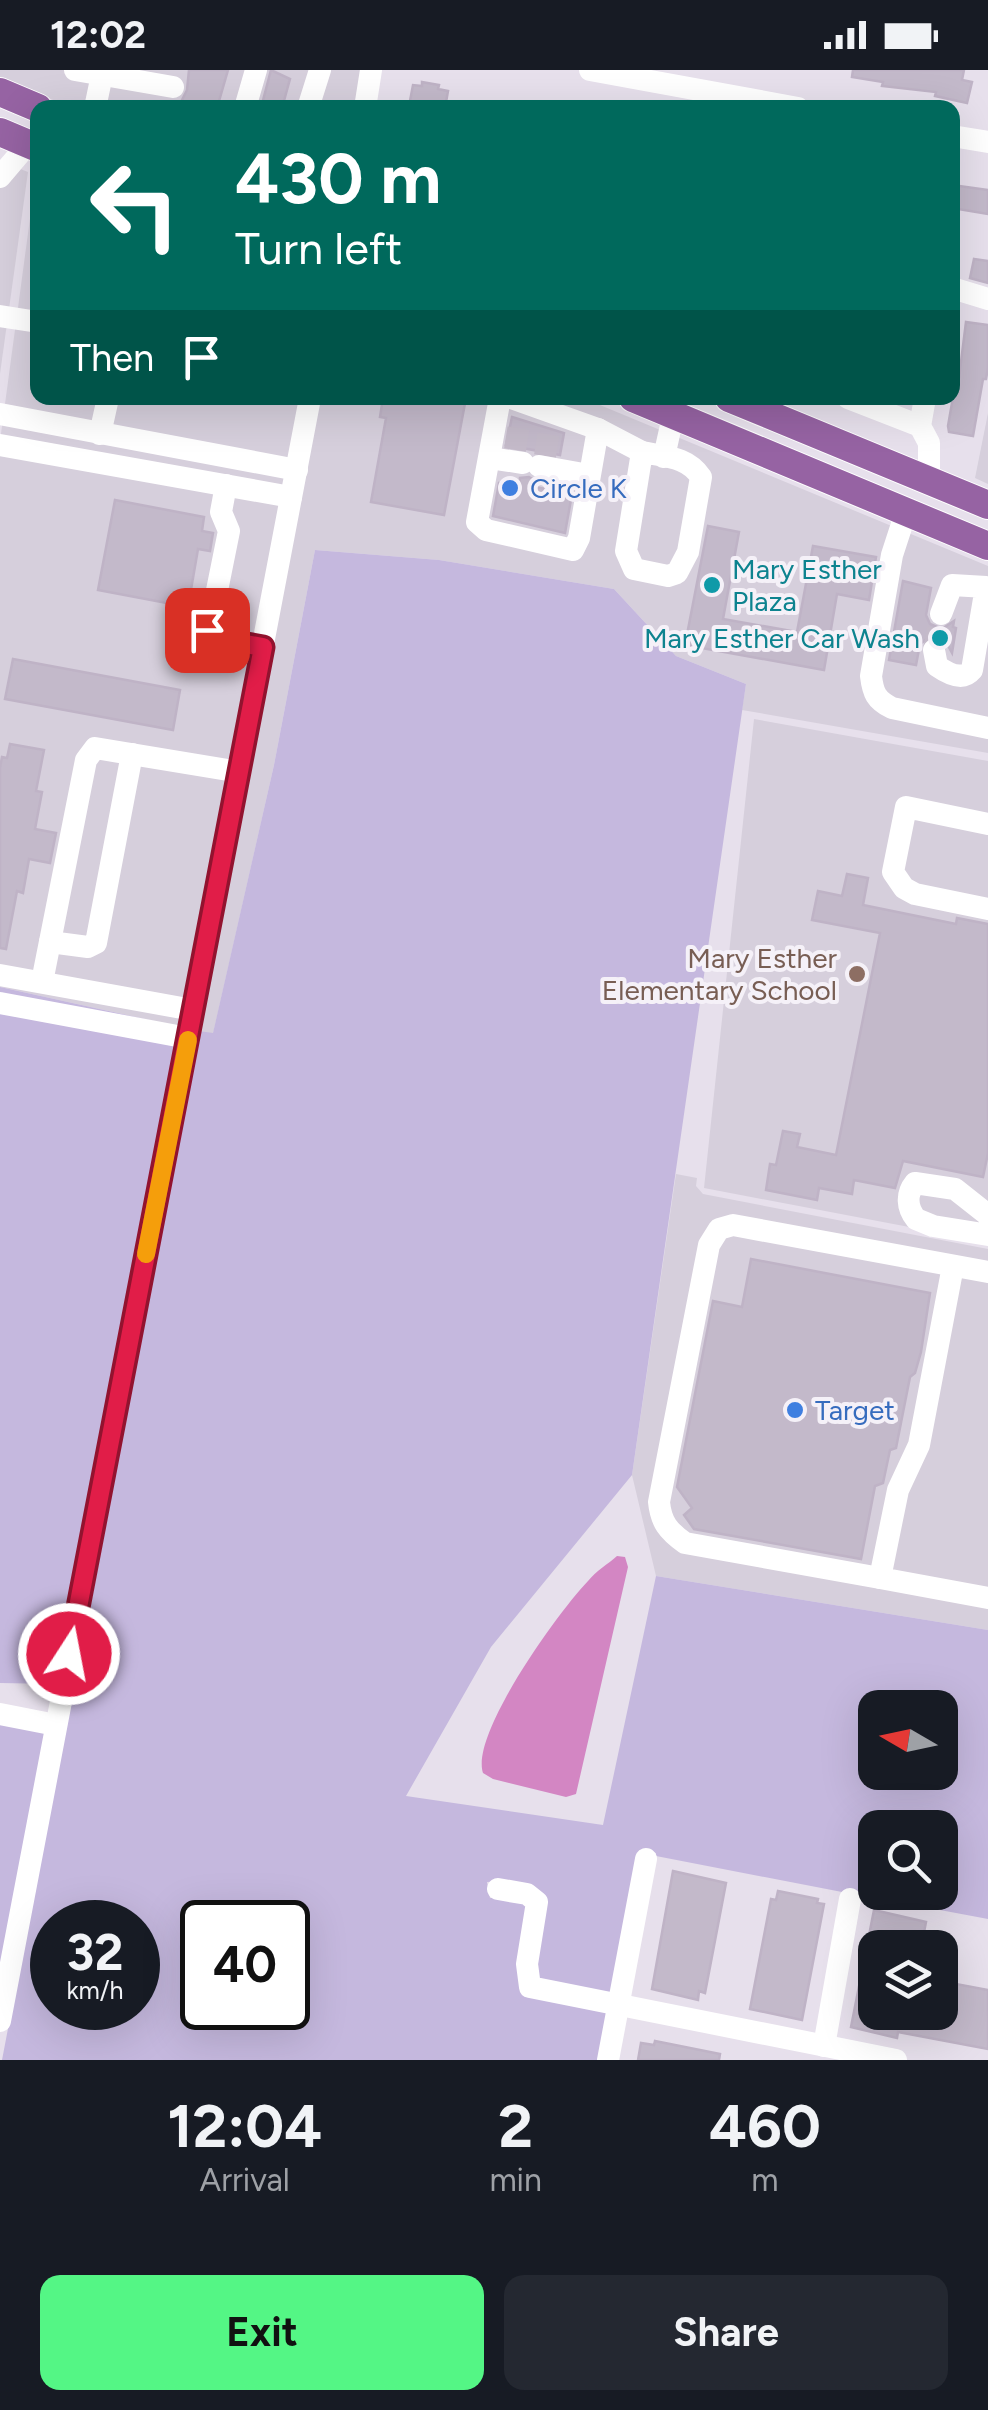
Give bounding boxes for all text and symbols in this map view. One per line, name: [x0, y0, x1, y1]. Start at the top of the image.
text: 12:02: [50, 12, 146, 58]
text: 430 m: [235, 136, 441, 221]
icon: left: [70, 140, 200, 270]
text: Turn left: [235, 221, 402, 275]
icon: arrive: [174, 330, 229, 385]
text: Then: [70, 335, 154, 381]
place label: Circle K: [530, 471, 627, 505]
marker: Circle K: [499, 477, 521, 499]
place label: Mary Esther Plaza: [732, 552, 882, 618]
marker: Mary Esther Plaza: [701, 574, 723, 596]
pin: [165, 588, 250, 673]
icon: arrive: [180, 603, 235, 658]
place label: Mary Esther Car Wash: [644, 621, 920, 655]
marker: Mary Esther Car Wash: [929, 627, 951, 649]
place label: Mary Esther Elementary School: [602, 941, 838, 1007]
marker: Mary Esther Elementary School: [846, 963, 868, 985]
place label: Target: [815, 1393, 895, 1427]
marker: Target: [784, 1399, 806, 1421]
position arrow: [17, 1602, 121, 1706]
north arrow: [858, 1690, 958, 1790]
map controls: [858, 1690, 958, 2030]
button: search: [858, 1810, 958, 1910]
speed limit sign: 40: [180, 1900, 310, 2030]
text: 32: [67, 1922, 123, 1983]
button: layers: [858, 1930, 958, 2030]
text: km/h: [66, 1975, 124, 2005]
text: 12:04: [167, 2090, 322, 2162]
text: 2: [498, 2090, 533, 2162]
text: 460: [709, 2090, 821, 2162]
text: Arrival: [200, 2161, 290, 2199]
text: min: [489, 2161, 542, 2199]
text: m: [751, 2161, 779, 2199]
button: Exit: [40, 2275, 484, 2390]
button: Share: [504, 2275, 948, 2390]

